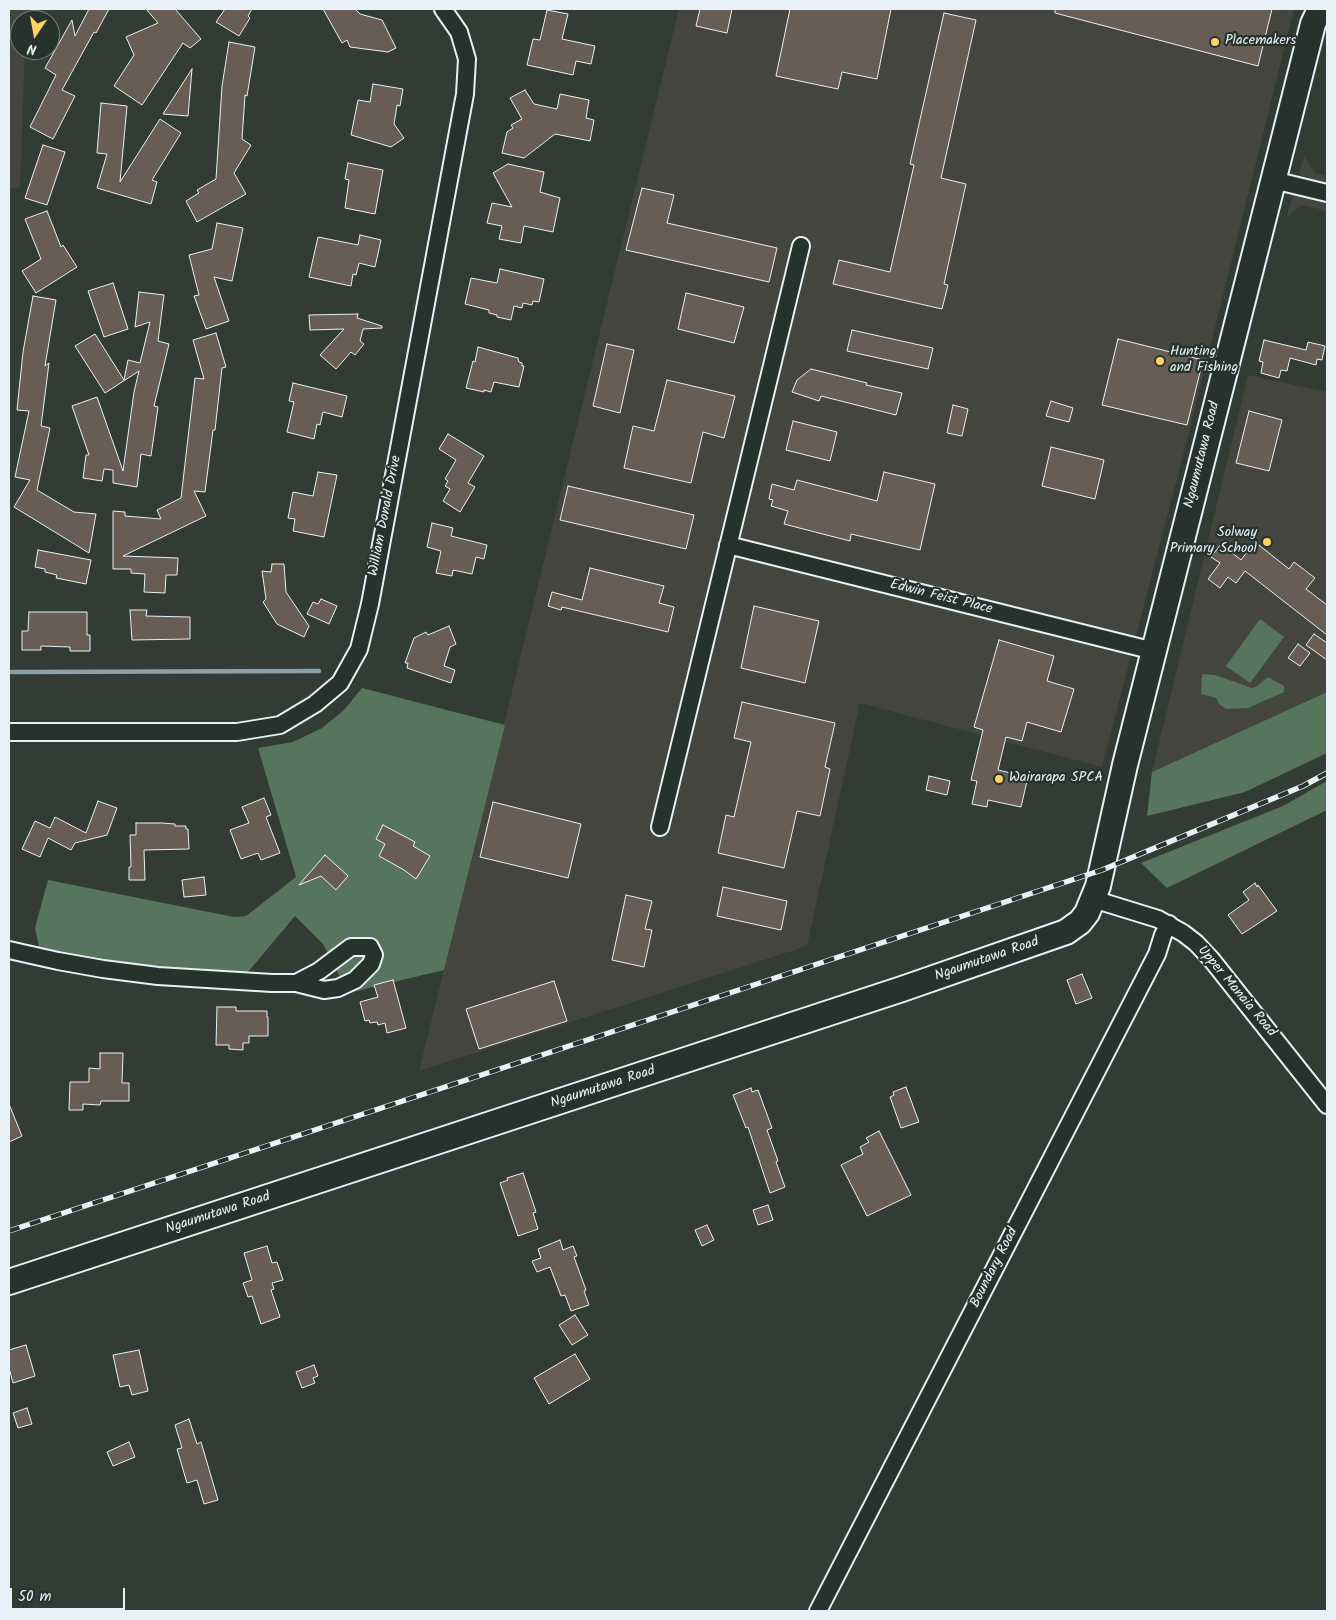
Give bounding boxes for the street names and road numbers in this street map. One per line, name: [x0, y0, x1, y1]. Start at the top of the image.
street label: Ngaumutawa Road: [1182, 400, 1224, 510]
street label: William Donald Drive: [366, 454, 406, 578]
street label: Edwin Feist Place: [888, 577, 994, 619]
street label: Ngaumutawa Road: [933, 934, 1041, 986]
street label: Upper Manaia Road: [1193, 943, 1279, 1041]
street label: Ngaumutawa Road: [549, 1063, 657, 1113]
street label: Ngaumutawa Road: [164, 1189, 272, 1239]
street label: Boundary Road: [968, 1225, 1022, 1311]

